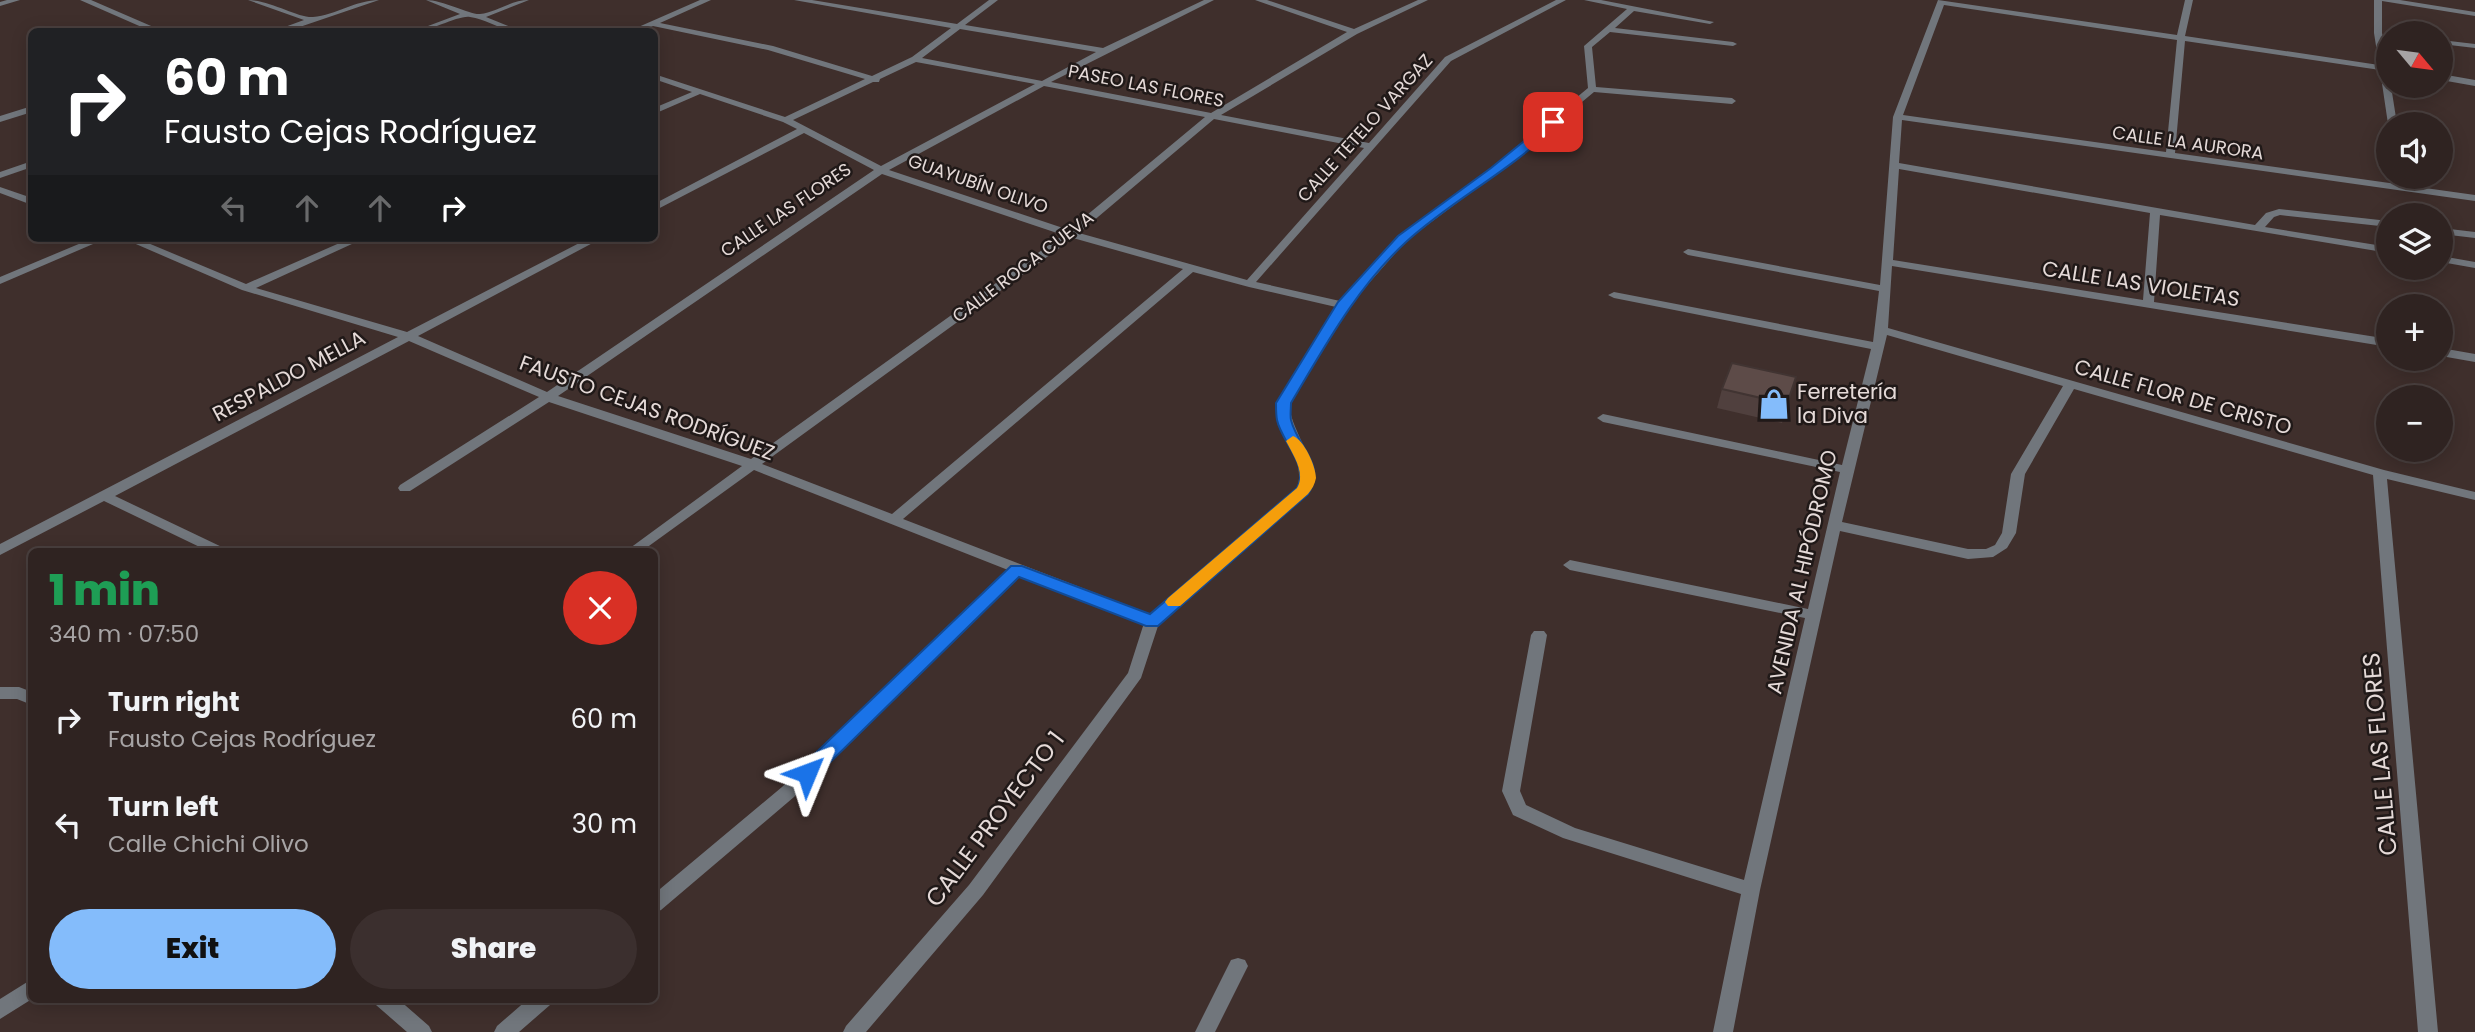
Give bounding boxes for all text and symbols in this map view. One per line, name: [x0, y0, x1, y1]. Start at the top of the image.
north arrow: [2376, 21, 2454, 98]
map controls: [2376, 21, 2453, 462]
text: 60 m: [164, 44, 289, 112]
street label: CALLE TETELO VARGAZ: [1291, 48, 1438, 207]
icon: right: [49, 56, 140, 147]
street label: PASEO LAS FLORES: [1066, 58, 1226, 113]
pin: [1523, 92, 1583, 152]
icon: arrive: [1534, 103, 1572, 141]
text: Fausto Cejas Rodríguez: [164, 109, 537, 154]
button: sound: [2376, 112, 2453, 189]
street label: CALLE LA AURORA: [2111, 119, 2265, 166]
street label: GUAYUBÍN OLIVO: [905, 148, 1052, 219]
street label: CALLE LAS FLORES: [715, 157, 856, 263]
icon: left: [215, 189, 253, 227]
icon: ahead: [288, 189, 326, 227]
icon: ahead: [361, 189, 399, 227]
icon: right: [434, 189, 472, 227]
button: layers: [2376, 203, 2453, 280]
street label: CALLE ROCA CUEVA: [947, 205, 1099, 328]
street label: CALLE LAS VIOLETAS: [2040, 254, 2242, 313]
button: +: [2376, 294, 2453, 371]
street label: RESPALDO MELLA: [207, 323, 370, 428]
street label: FAUSTO CEJAS RODRÍGUEZ: [516, 348, 779, 467]
street label: CALLE FLOR DE CRISTO: [2071, 352, 2295, 441]
place label: Ferretería la Diva: [1797, 377, 1897, 430]
button: −: [2376, 385, 2453, 462]
shop icon: Ferretería la Diva: [1757, 387, 1791, 421]
street label: AVENIDA AL HIPÓDROMO: [1759, 447, 1844, 697]
text: 1 min: [49, 561, 160, 620]
button: close: [563, 571, 637, 645]
text: 340 m · 07:50: [49, 618, 199, 650]
street label: CALLE LAS FLORES: [2354, 651, 2405, 857]
text: Turn right: [108, 684, 240, 720]
icon: right: [49, 701, 87, 739]
text: 60 m: [570, 701, 637, 737]
text: Fausto Cejas Rodríguez: [108, 723, 376, 755]
street label: CALLE PROYECTO 1: [918, 724, 1072, 913]
position arrow: [770, 736, 844, 810]
text: Turn left: [108, 789, 219, 825]
icon: left: [49, 806, 87, 844]
text: 30 m: [572, 806, 637, 842]
text: Calle Chichi Olivo: [108, 828, 309, 860]
button: Exit: [49, 909, 336, 989]
button: Share: [350, 909, 637, 989]

